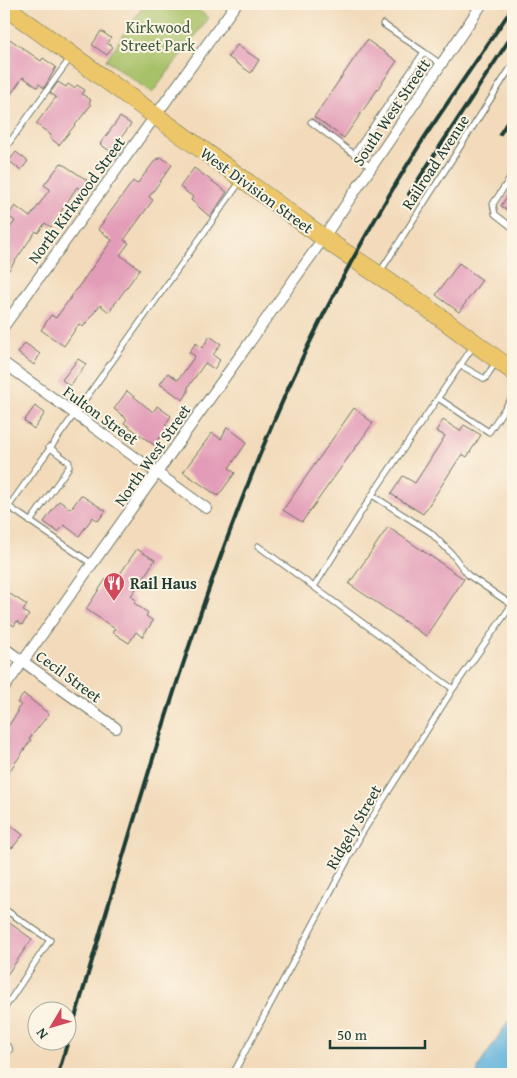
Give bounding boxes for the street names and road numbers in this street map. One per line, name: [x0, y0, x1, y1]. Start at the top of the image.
street label: South West Streett: [346, 53, 436, 170]
street label: Railroad Avenue: [395, 110, 475, 214]
street label: North Kirkwood Street: [22, 131, 131, 269]
street label: West Division Street: [195, 141, 319, 239]
street label: Fulton Street: [58, 380, 144, 451]
street label: North West Street: [108, 399, 196, 511]
street label: Cecil Street: [31, 644, 107, 708]
street label: Ridgely Street: [319, 780, 387, 874]

